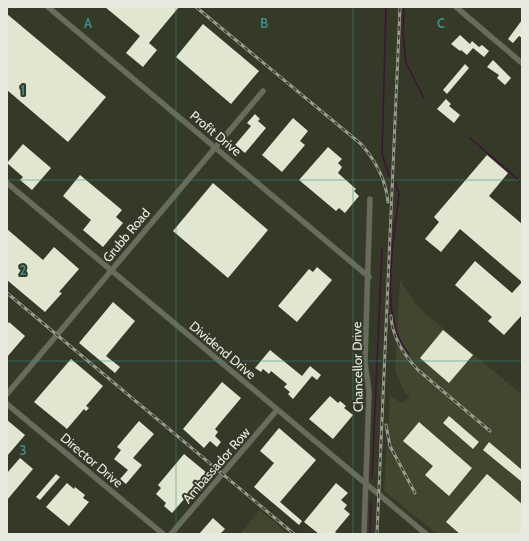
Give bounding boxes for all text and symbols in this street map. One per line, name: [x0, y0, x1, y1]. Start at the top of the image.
text: A: [84, 15, 93, 31]
text: B: [260, 15, 268, 31]
text: C: [437, 15, 445, 31]
text: 1: [21, 82, 25, 98]
street label: Profit Drive: [187, 107, 245, 159]
street label: Grubb Road: [99, 205, 153, 265]
text: 2: [20, 262, 27, 278]
street label: Dividend Drive: [187, 318, 260, 383]
street label: Chancellor Drive: [348, 321, 366, 412]
street label: Ambassador Row: [179, 423, 254, 506]
street label: Director Drive: [58, 429, 127, 491]
text: 3: [19, 442, 27, 458]

